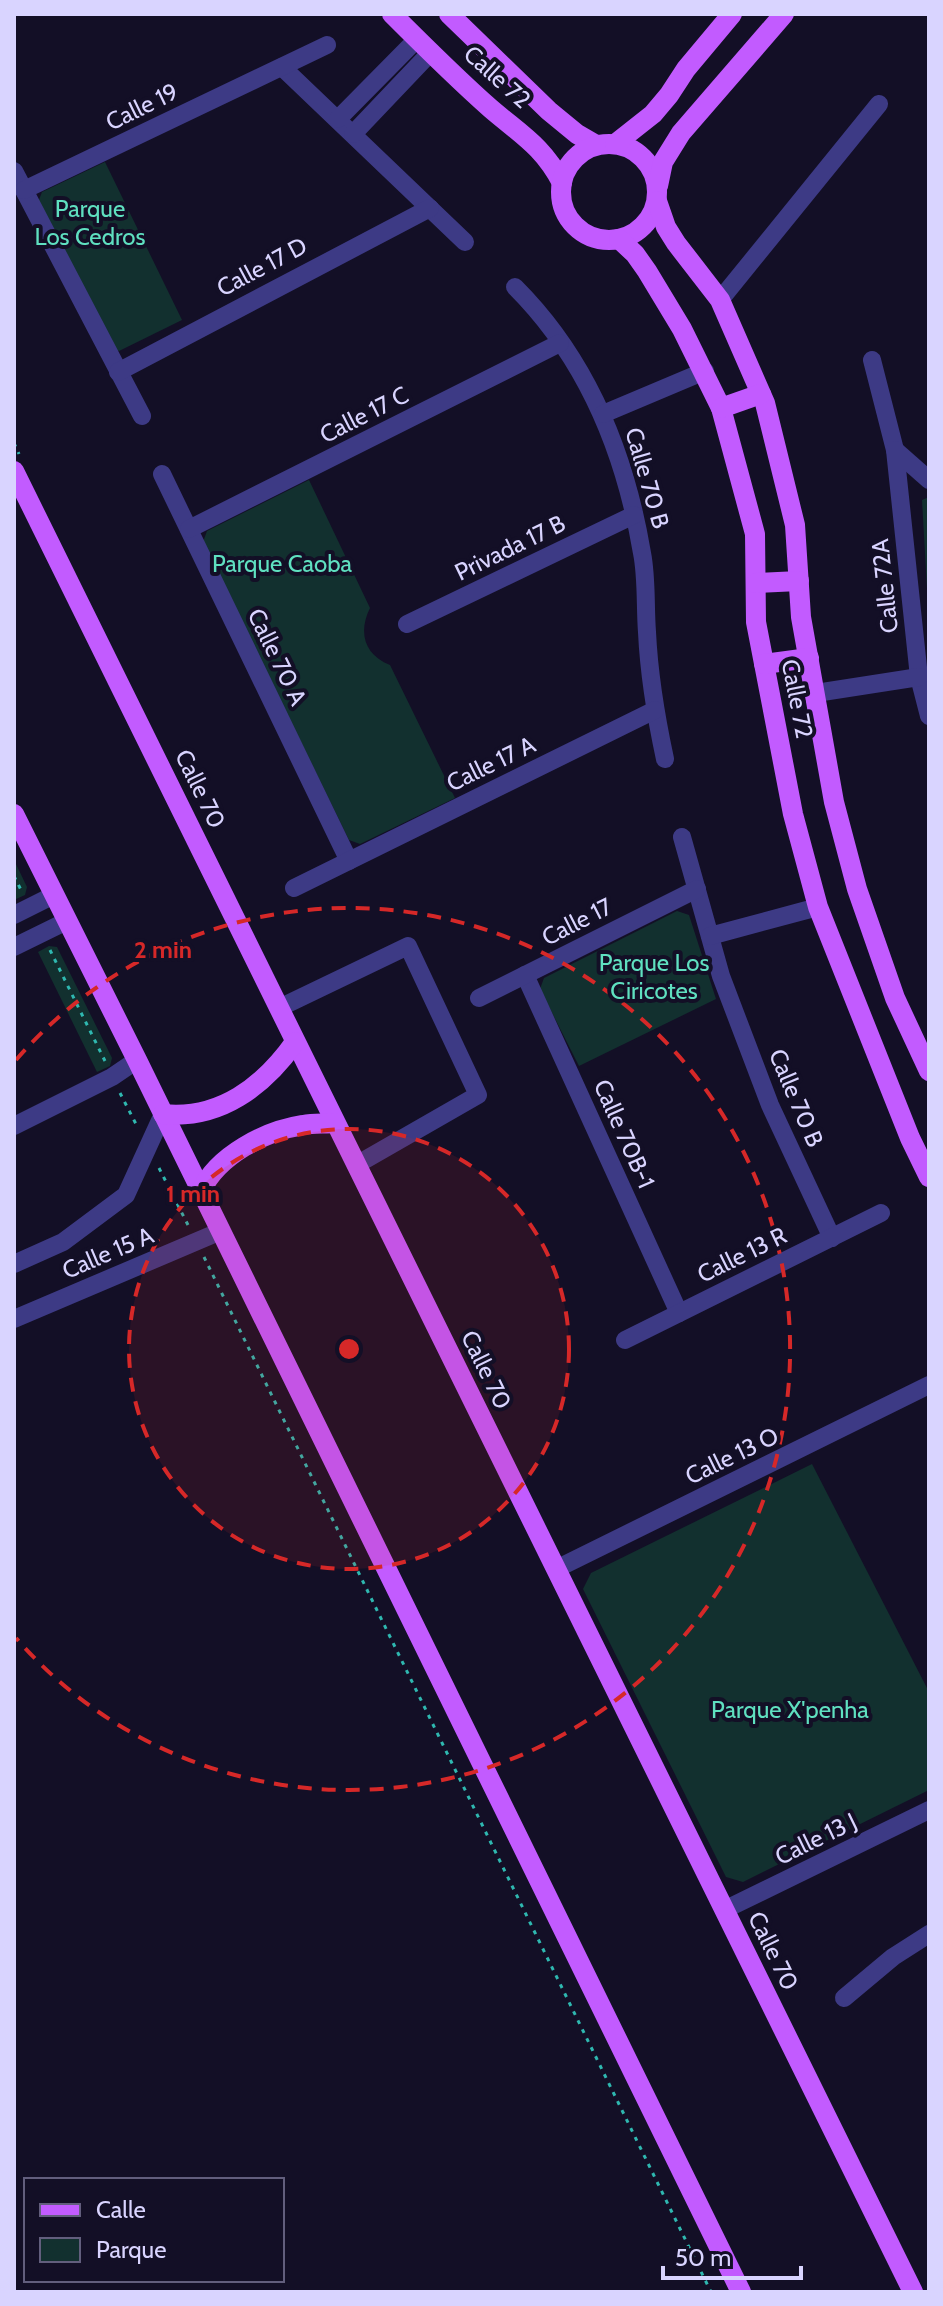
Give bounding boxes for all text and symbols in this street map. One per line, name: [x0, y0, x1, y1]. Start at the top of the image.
street label: Calle 72: [458, 39, 537, 114]
street label: Calle 19: [101, 77, 183, 136]
park label: Parque Los Cedros: [35, 194, 145, 251]
street label: Calle 17 D: [212, 231, 312, 302]
street label: Calle 17 C: [315, 380, 413, 449]
street label: Calle 70 B: [619, 424, 676, 532]
street label: Privada 17 B: [450, 508, 570, 587]
street label: Calle 72A: [865, 537, 904, 635]
park label: Parque Caoba: [212, 549, 353, 578]
street label: Calle 70 A: [242, 604, 313, 710]
street label: Calle 72: [776, 657, 819, 741]
street label: Calle 17 A: [442, 730, 540, 797]
street label: Calle 70: [169, 745, 232, 833]
street label: Calle 17: [537, 892, 617, 952]
text: 2 min: [134, 935, 192, 964]
park label: Parque Los Ciricotes: [599, 948, 709, 1005]
street label: Calle 70 B: [763, 1044, 830, 1151]
street label: Calle 70B-1: [588, 1075, 661, 1193]
text: 1 min: [166, 1179, 220, 1208]
street label: Calle 15 A: [58, 1220, 158, 1285]
street label: Calle 13 R: [692, 1220, 792, 1289]
street label: Calle 70: [455, 1326, 518, 1414]
centre of rings: [335, 1335, 363, 1363]
street label: Calle 13 O: [681, 1421, 783, 1490]
park label: Parque X'penha: [711, 1695, 869, 1724]
street label: Calle 13 J: [770, 1806, 861, 1871]
street label: Calle 70: [742, 1907, 805, 1995]
legend: [24, 2178, 284, 2282]
text: Calle: [96, 2195, 146, 2224]
scale bar: [663, 2230, 801, 2280]
text: Parque: [96, 2235, 166, 2264]
text: 50 m: [675, 2243, 731, 2272]

